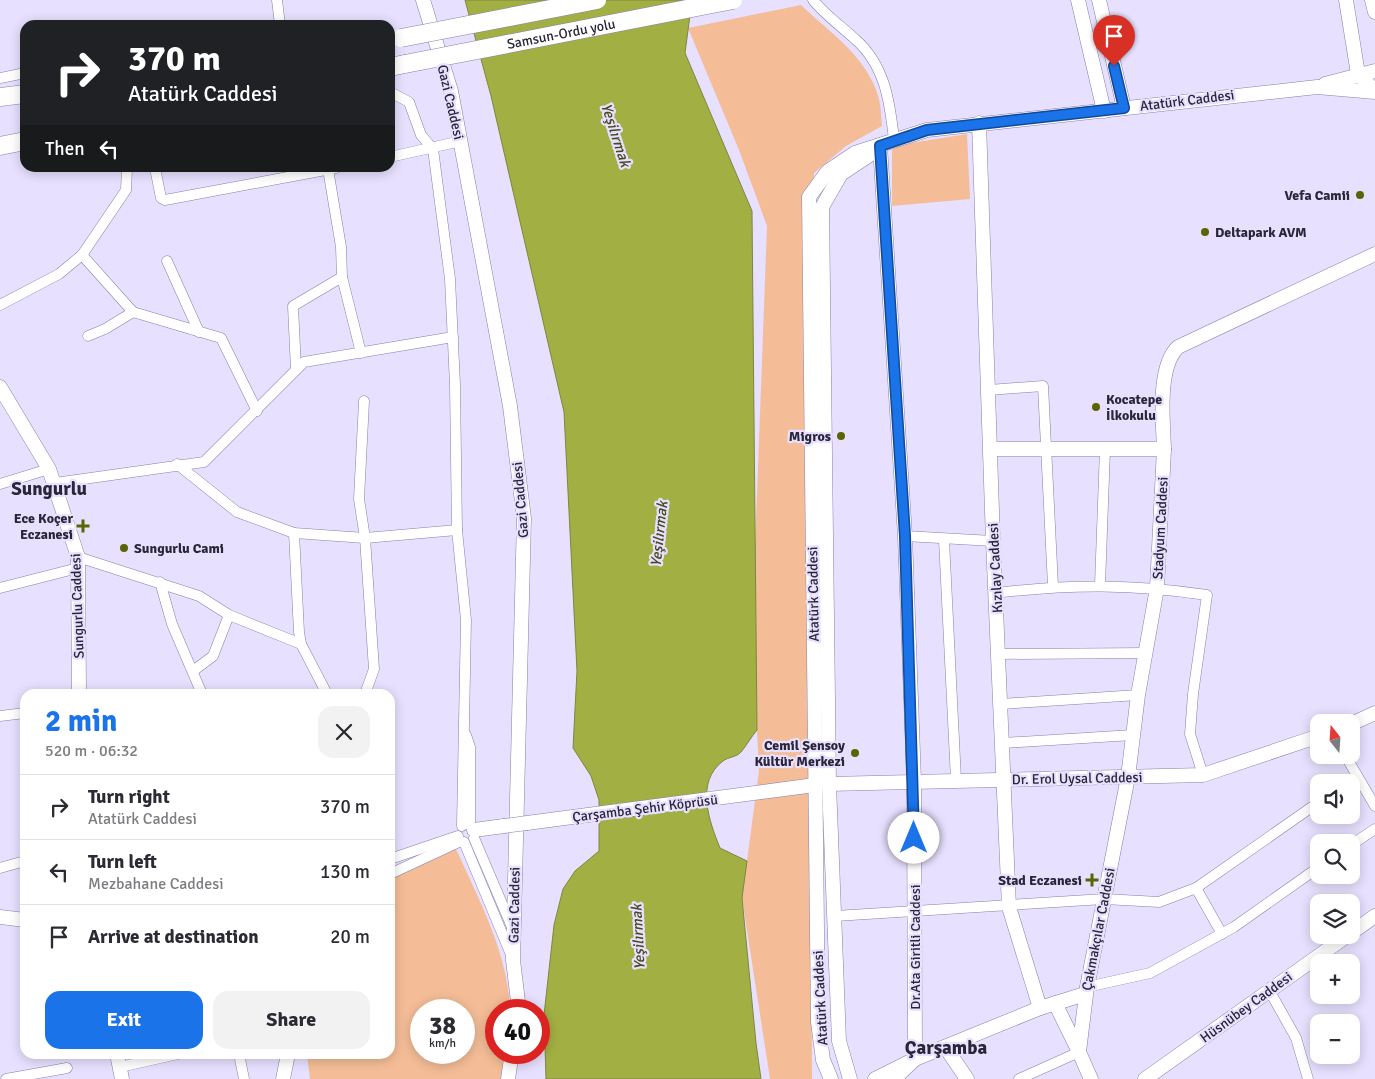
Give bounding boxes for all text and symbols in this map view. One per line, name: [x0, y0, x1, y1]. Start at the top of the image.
street label: Samsun-Ordu yolu: [505, 15, 617, 53]
pin: [1093, 15, 1135, 66]
icon: arrive: [1100, 22, 1128, 50]
text: 370 m: [128, 37, 221, 80]
icon: right: [45, 40, 110, 105]
street label: Gazi Caddesi: [434, 63, 467, 141]
text: Atatürk Caddesi: [128, 80, 278, 107]
street label: Atatürk Caddesi: [1139, 86, 1235, 115]
water label: Yeşilırmak: [597, 101, 635, 170]
icon: left: [95, 135, 123, 163]
text: Then: [45, 137, 85, 161]
place label: Vefa Camii: [1285, 187, 1350, 204]
marker: Vefa Camii: [1354, 189, 1366, 201]
place label: Deltapark AVM: [1215, 224, 1307, 241]
marker: Deltapark AVM: [1199, 226, 1211, 238]
place label: Kocatepe İlkokulu: [1106, 391, 1162, 424]
marker: Kocatepe İlkokulu: [1090, 401, 1102, 413]
place label: Migros: [789, 428, 831, 445]
marker: Migros: [835, 430, 847, 442]
street label: Gazi Caddesi: [509, 461, 532, 539]
street label: Stadyum Caddesi: [1149, 476, 1172, 580]
district label: Sungurlu: [11, 477, 87, 501]
water label: Yeşilırmak: [647, 499, 672, 568]
place label: Ece Koçer Eczanesi: [14, 510, 73, 543]
marker: Ece Koçer Eczanesi: [77, 520, 89, 532]
street label: Kızılay Caddesi: [985, 523, 1006, 613]
place label: Sungurlu Cami: [134, 540, 224, 557]
marker: Sungurlu Cami: [118, 542, 130, 554]
street label: Atatürk Caddesi: [804, 546, 823, 642]
street label: Sungurlu Caddesi: [67, 553, 88, 659]
text: 2 min: [45, 703, 117, 740]
button: close: [318, 706, 370, 758]
north arrow: [1310, 714, 1360, 764]
map controls: [1310, 714, 1360, 1064]
place label: Cemil Şensoy Kültür Merkezi: [754, 737, 845, 770]
text: 520 m · 06:32: [45, 741, 138, 761]
marker: Cemil Şensoy Kültür Merkezi: [849, 747, 861, 759]
street label: Dr. Erol Uysal Caddesi: [1011, 769, 1143, 788]
button: sound: [1310, 774, 1360, 824]
text: Turn right: [88, 785, 170, 809]
street label: Çarşamba Şehir Köprüsü: [571, 791, 719, 826]
icon: right: [45, 793, 73, 821]
text: 370 m: [320, 795, 370, 819]
text: Atatürk Caddesi: [88, 809, 197, 829]
position arrow: [887, 811, 939, 863]
button: search: [1310, 834, 1360, 884]
text: Turn left: [88, 850, 157, 874]
icon: left: [45, 858, 73, 886]
text: 130 m: [320, 860, 370, 884]
street label: Çakmakçılar Caddesi: [1078, 866, 1119, 992]
street label: Gazi Caddesi: [505, 867, 524, 943]
place label: Stad Eczanesi: [998, 872, 1082, 889]
text: Mezbahane Caddesi: [88, 874, 224, 894]
marker: Stad Eczanesi: [1086, 874, 1098, 886]
street label: Dr.Ata Giritli Caddesi: [907, 884, 924, 1010]
button: layers: [1310, 894, 1360, 944]
water label: Yeşilırmak: [627, 902, 649, 970]
icon: arrive: [45, 923, 73, 951]
text: Arrive at destination: [88, 925, 259, 949]
text: 20 m: [330, 925, 370, 949]
street label: Atatürk Caddesi: [810, 950, 831, 1046]
button: +: [1310, 954, 1360, 1004]
street label: Hüsnübey Caddesi: [1197, 968, 1296, 1046]
button: Exit: [45, 991, 203, 1049]
button: Share: [213, 991, 370, 1049]
speed limit sign: 40: [485, 999, 550, 1064]
text: 38: [429, 1010, 456, 1041]
button: −: [1310, 1014, 1360, 1064]
text: km/h: [429, 1036, 456, 1051]
district label: Çarşamba: [905, 1036, 987, 1060]

